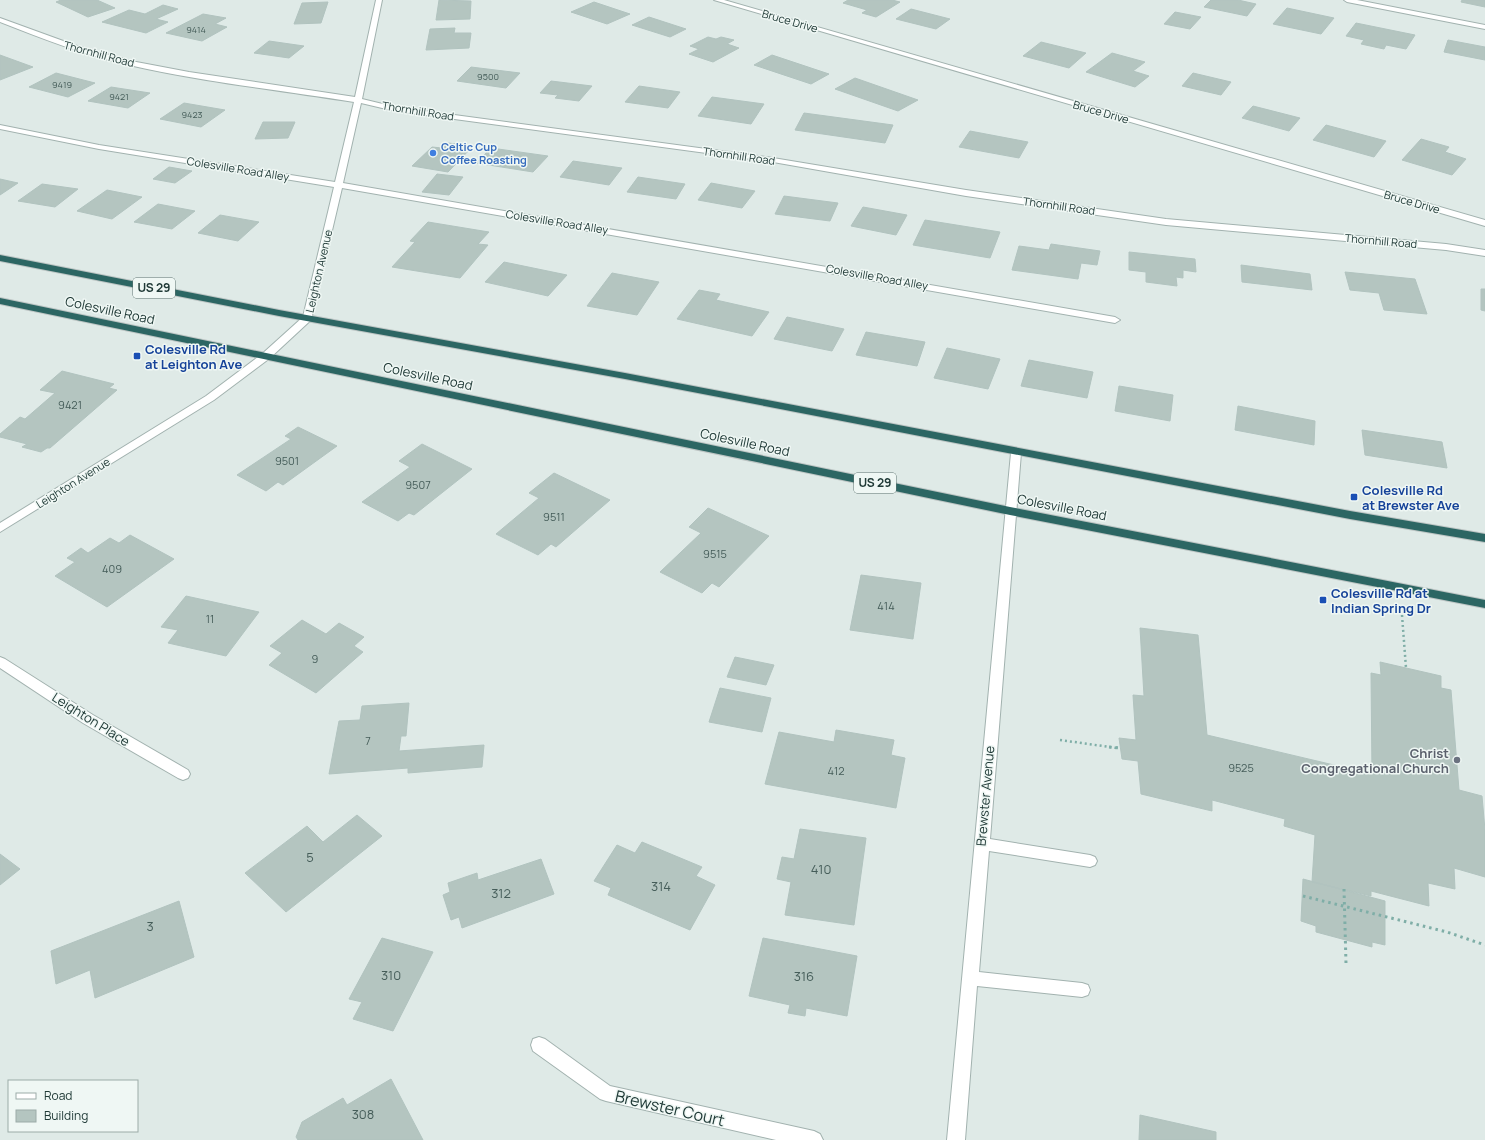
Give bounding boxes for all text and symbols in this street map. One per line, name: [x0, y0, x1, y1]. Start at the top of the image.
street label: Bruce Drive: [760, 5, 820, 36]
house number: 9414: [186, 23, 206, 36]
street label: Thornhill Road: [62, 37, 136, 70]
house number: 9500: [477, 70, 499, 83]
house number: 9419: [52, 78, 72, 91]
house number: 9421: [109, 90, 129, 103]
street label: Bruce Drive: [1071, 96, 1131, 127]
street label: Thornhill Road: [381, 97, 455, 124]
house number: 9423: [182, 108, 203, 121]
place label: Celtic Cup Coffee Roasting: [441, 139, 527, 167]
street label: Thornhill Road: [702, 143, 776, 168]
marker: Celtic Cup Coffee Roasting: [428, 148, 438, 158]
street label: Colesville Road Alley: [186, 153, 290, 184]
street label: Bruce Drive: [1382, 186, 1442, 217]
street label: Thornhill Road: [1022, 193, 1096, 218]
street label: Colesville Road Alley: [505, 206, 609, 237]
street label: Leighton Avenue: [302, 227, 335, 314]
street label: Thornhill Road: [1344, 230, 1418, 251]
street label: Colesville Road Alley: [825, 260, 929, 293]
road number: US 29: [133, 278, 175, 298]
street label: Colesville Road: [64, 292, 156, 328]
place label: Colesville Rd at Leighton Ave: [145, 340, 242, 373]
marker: Colesville Rd at Leighton Ave: [132, 351, 142, 361]
street label: Colesville Road: [382, 358, 474, 394]
house number: 9421: [58, 397, 82, 412]
street label: Colesville Road: [699, 424, 791, 460]
street label: Leighton Avenue: [33, 453, 113, 511]
house number: 9501: [275, 453, 299, 468]
road number: US 29: [854, 473, 896, 493]
house number: 9507: [405, 477, 431, 492]
place label: Colesville Rd at Brewster Ave: [1362, 481, 1460, 514]
street label: Colesville Road: [1016, 489, 1108, 525]
marker: Colesville Rd at Brewster Ave: [1349, 492, 1359, 502]
house number: 9511: [543, 509, 565, 524]
house number: 9515: [703, 546, 727, 561]
house number: 409: [102, 561, 122, 576]
place label: Colesville Rd at Indian Spring Dr: [1331, 584, 1431, 617]
marker: Colesville Rd at Indian Spring Dr: [1318, 595, 1328, 605]
house number: 414: [877, 598, 895, 613]
house number: 11: [206, 611, 214, 626]
house number: 9: [312, 651, 319, 666]
street label: Leighton Place: [49, 688, 134, 750]
house number: 7: [365, 733, 371, 748]
place label: Christ Congregational Church: [1301, 744, 1449, 777]
street label: Brewster Avenue: [972, 745, 998, 847]
marker: Christ Congregational Church: [1452, 755, 1462, 765]
house number: 9525: [1228, 760, 1254, 775]
house number: 412: [827, 763, 845, 778]
house number: 5: [306, 848, 314, 866]
house number: 410: [811, 860, 831, 878]
house number: 314: [651, 877, 671, 895]
house number: 312: [491, 884, 511, 902]
house number: 3: [146, 917, 154, 935]
house number: 310: [381, 966, 401, 984]
house number: 316: [794, 967, 814, 985]
legend: [8, 1080, 138, 1132]
street label: Brewster Court: [613, 1085, 727, 1131]
text: Road: [44, 1087, 72, 1104]
house number: 308: [352, 1105, 374, 1123]
text: Building: [44, 1107, 88, 1124]

